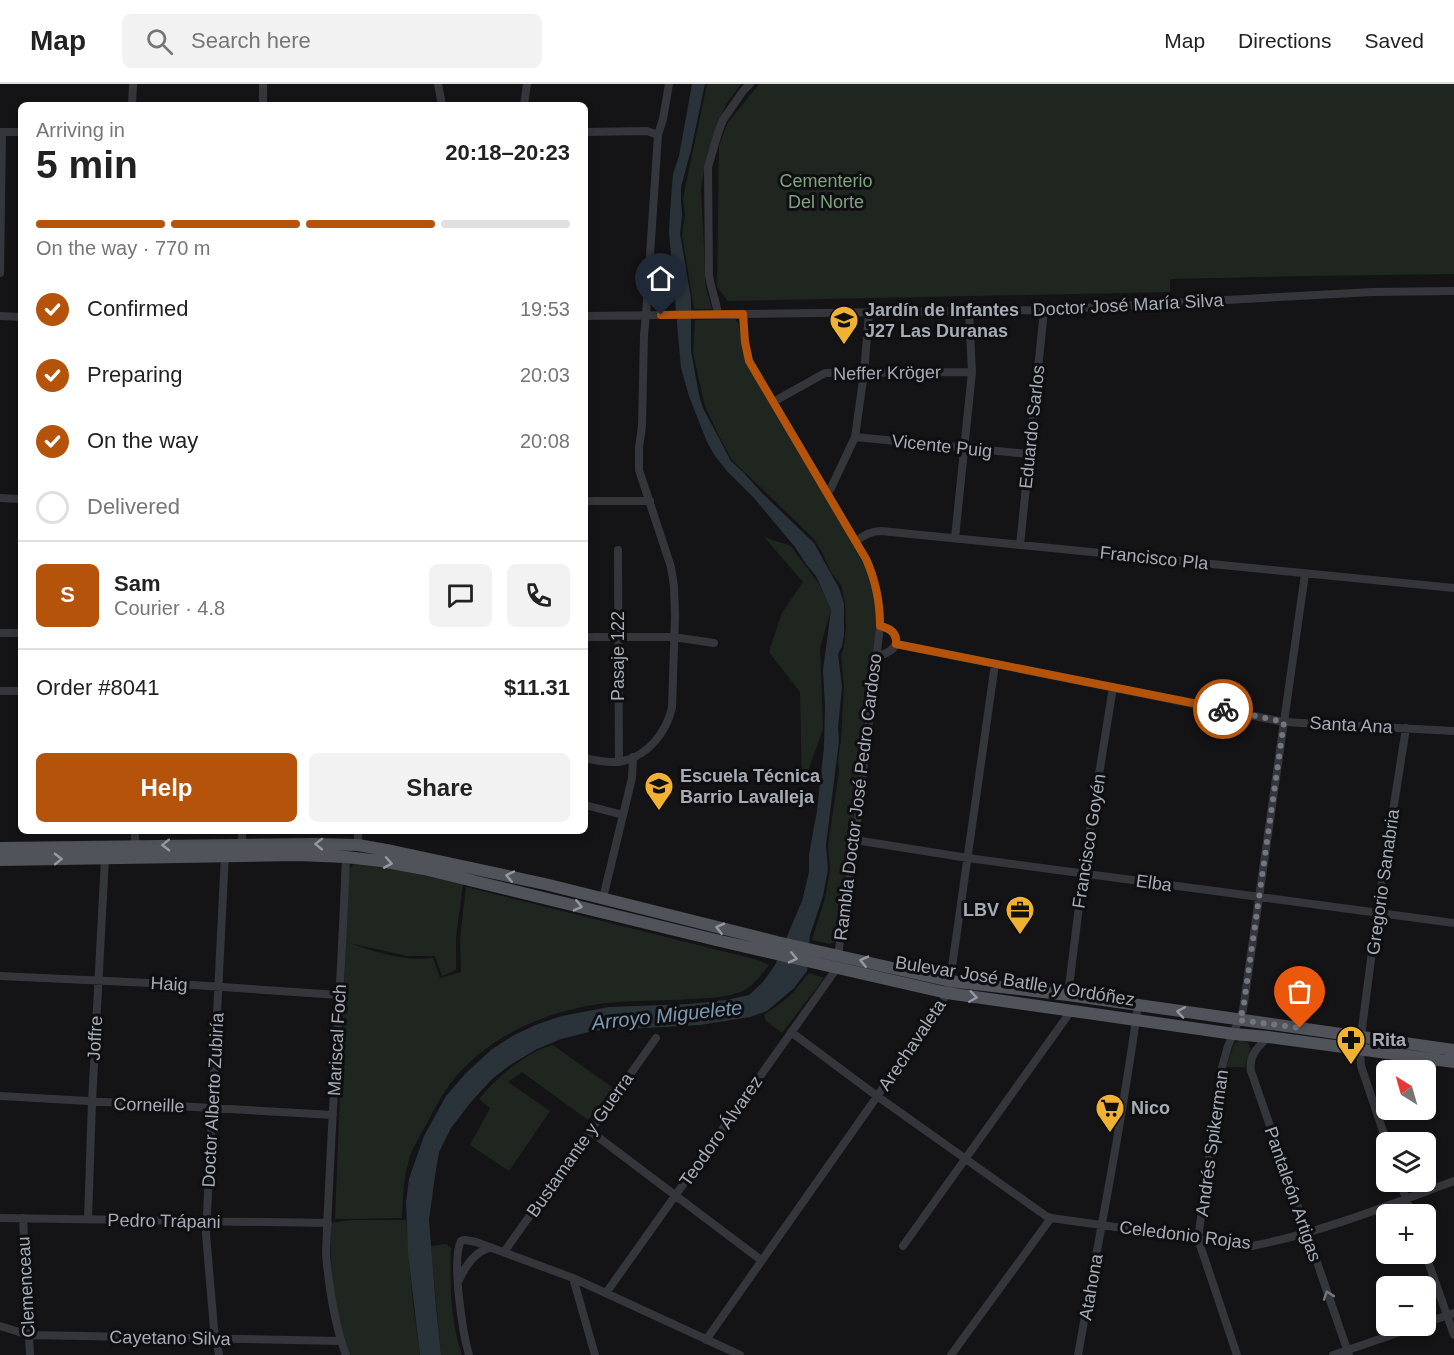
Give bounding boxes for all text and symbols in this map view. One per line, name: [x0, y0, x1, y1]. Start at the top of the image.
search box: [122, 14, 542, 68]
text: Map: [30, 25, 86, 56]
icon: search: [143, 25, 176, 58]
text: Search here: [191, 28, 311, 53]
text: Map: [1164, 29, 1205, 52]
text: Directions: [1238, 29, 1331, 52]
text: Saved: [1364, 29, 1424, 52]
text: Arriving in: [36, 119, 125, 141]
text: 20:18–20:23: [445, 140, 570, 165]
text: 5 min: [36, 143, 138, 186]
park label: Cementerio Del Norte: [779, 171, 873, 212]
text: On the way · 770 m: [36, 237, 211, 259]
pin: [635, 253, 686, 315]
icon: home: [644, 262, 677, 295]
street label: Doctor José María Silva: [1032, 290, 1225, 320]
icon: check: [36, 293, 69, 326]
text: Confirmed: [87, 296, 188, 321]
text: 19:53: [520, 298, 570, 320]
place label: Jardín de Infantes J27 Las Duranas: [865, 300, 1019, 341]
school or university icon: Jardín de Infantes J27 Las Duranas: [828, 304, 860, 346]
icon: check: [36, 359, 69, 392]
text: Preparing: [87, 362, 182, 387]
street label: Neffer Kröger: [833, 362, 941, 384]
text: 20:03: [520, 364, 570, 386]
street label: Eduardo Sarlos: [1016, 364, 1048, 490]
icon: check: [36, 425, 69, 458]
text: On the way: [87, 428, 198, 453]
text: 20:08: [520, 430, 570, 452]
street label: Vicente Puig: [891, 431, 993, 461]
text: Delivered: [87, 494, 180, 519]
street label: Francisco Pla: [1099, 542, 1210, 574]
button: chat: [429, 564, 492, 627]
button: phone: [507, 564, 570, 627]
text: Sam: [114, 571, 160, 596]
text: S: [60, 582, 75, 607]
text: Courier · 4.8: [114, 597, 225, 619]
street label: Pasaje 122: [608, 611, 628, 701]
street label: Rambla Doctor José Pedro Cardoso: [830, 652, 886, 942]
text: Order #8041: [36, 675, 160, 700]
text: $11.31: [504, 675, 570, 700]
courier: [1193, 679, 1253, 739]
icon: bike: [1207, 693, 1240, 726]
street label: Santa Ana: [1309, 713, 1394, 737]
button: Help: [36, 753, 297, 822]
button: Share: [309, 753, 570, 822]
place label: Escuela Técnica Barrio Lavalleja: [680, 766, 821, 807]
school or university icon: Escuela Técnica Barrio Lavalleja: [643, 770, 675, 812]
street label: Francisco Goyén: [1068, 772, 1110, 910]
street label: Gregorio Sanabria: [1363, 807, 1403, 956]
one-way arrow: [314, 838, 323, 850]
one-way arrow: [162, 839, 171, 851]
one-way arrow: [54, 852, 63, 865]
one-way arrow: [383, 856, 392, 868]
one-way arrow: [506, 870, 516, 883]
street label: Elba: [1135, 871, 1174, 896]
office icon: LBV: [1004, 894, 1036, 936]
one-way arrow: [573, 899, 583, 912]
place label: LBV: [963, 900, 999, 920]
one-way arrow: [715, 922, 725, 935]
one-way arrow: [788, 951, 798, 964]
street label: Bulevar José Batlle y Ordóñez: [894, 952, 1136, 1010]
one-way arrow: [859, 955, 869, 968]
pin: [1274, 966, 1325, 1028]
street label: Haig: [150, 973, 188, 995]
icon: bag: [1283, 975, 1316, 1008]
street label: Mariscal Foch: [324, 984, 350, 1096]
one-way arrow: [969, 990, 978, 1002]
street label: Arechavaleta: [874, 995, 950, 1094]
water label: Arroyo Miguelete: [590, 996, 743, 1034]
one-way arrow: [1176, 1006, 1186, 1018]
street label: Doctor Alberto Zubiría: [198, 1011, 228, 1188]
street label: Joffre: [84, 1015, 106, 1061]
pharmacy icon: Rita: [1335, 1024, 1367, 1066]
place label: Rita: [1372, 1030, 1407, 1050]
north arrow: [1376, 1060, 1436, 1120]
map controls: [1376, 1060, 1436, 1336]
street label: Bustamante y Guerra: [523, 1068, 638, 1221]
street label: Andrés Spikerman: [1192, 1068, 1232, 1218]
street label: Teodoro Álvarez: [676, 1072, 766, 1190]
supermarket icon: Nico: [1094, 1092, 1126, 1134]
street label: Corneille: [113, 1094, 185, 1116]
place label: Nico: [1131, 1098, 1170, 1118]
street label: Pantaleón Artigas: [1261, 1124, 1325, 1264]
button: layers: [1376, 1132, 1436, 1192]
button: +: [1376, 1204, 1436, 1264]
street label: Pedro Trápani: [107, 1210, 221, 1232]
street label: Celedonio Rojas: [1118, 1217, 1252, 1253]
street label: Clemenceau: [13, 1236, 39, 1338]
street label: Atahona: [1075, 1251, 1107, 1322]
button: −: [1376, 1276, 1436, 1336]
one-way arrow: [1323, 1290, 1335, 1301]
street label: Cayetano Silva: [109, 1327, 232, 1349]

